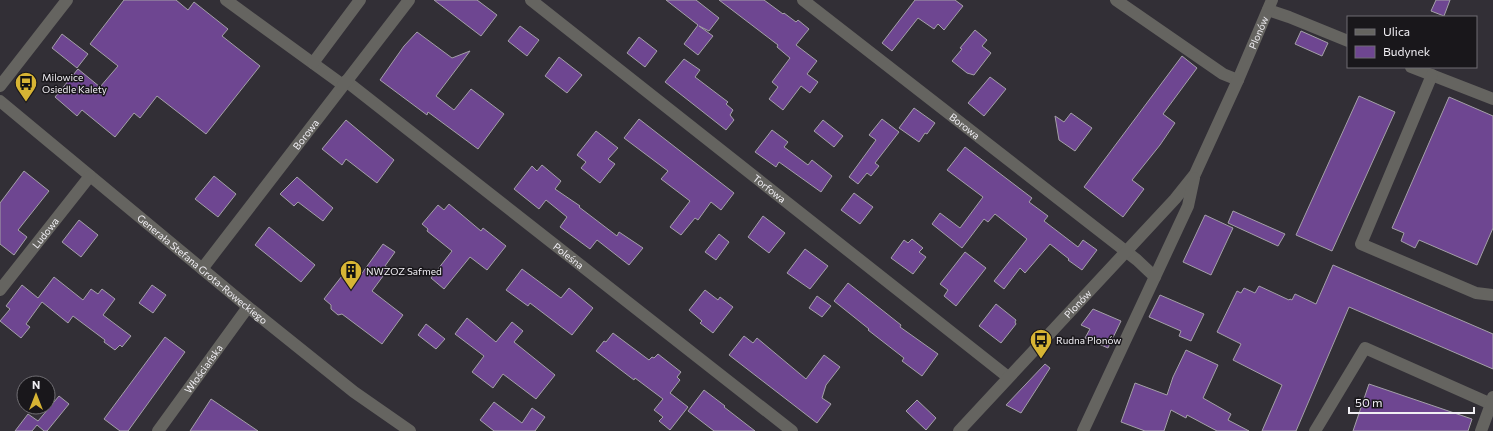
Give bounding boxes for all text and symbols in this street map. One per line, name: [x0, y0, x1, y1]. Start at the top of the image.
street label: Plonów: [1246, 14, 1270, 51]
legend: [1347, 16, 1477, 68]
text: Ulica: [1383, 24, 1410, 38]
text: Budynek: [1383, 44, 1431, 58]
bus stop icon: Milowice Osiedle Kalety: [13, 70, 39, 103]
place label: Milowice Osiedle Kalety: [42, 71, 107, 95]
street label: Borowa: [947, 110, 982, 141]
street label: Borowa: [290, 117, 321, 152]
street label: Torfowa: [751, 172, 788, 205]
street label: Generała Stefana Grota-Roweckiego: [135, 212, 270, 326]
street label: Ludowa: [29, 215, 61, 251]
street label: Poleśna: [551, 240, 586, 271]
building icon: NWZOZ Safmed: [338, 258, 364, 291]
place label: NWZOZ Safmed: [366, 265, 442, 277]
street label: Plonów: [1061, 287, 1094, 320]
bus stop icon: Rudna Plonów: [1028, 327, 1054, 360]
place label: Rudna Plonów: [1056, 334, 1121, 346]
street label: Włościańska: [182, 342, 225, 395]
north arrow: [16, 375, 56, 415]
text: N: [32, 378, 40, 391]
scale bar: [1349, 389, 1474, 415]
text: 50 m: [1355, 395, 1383, 409]

